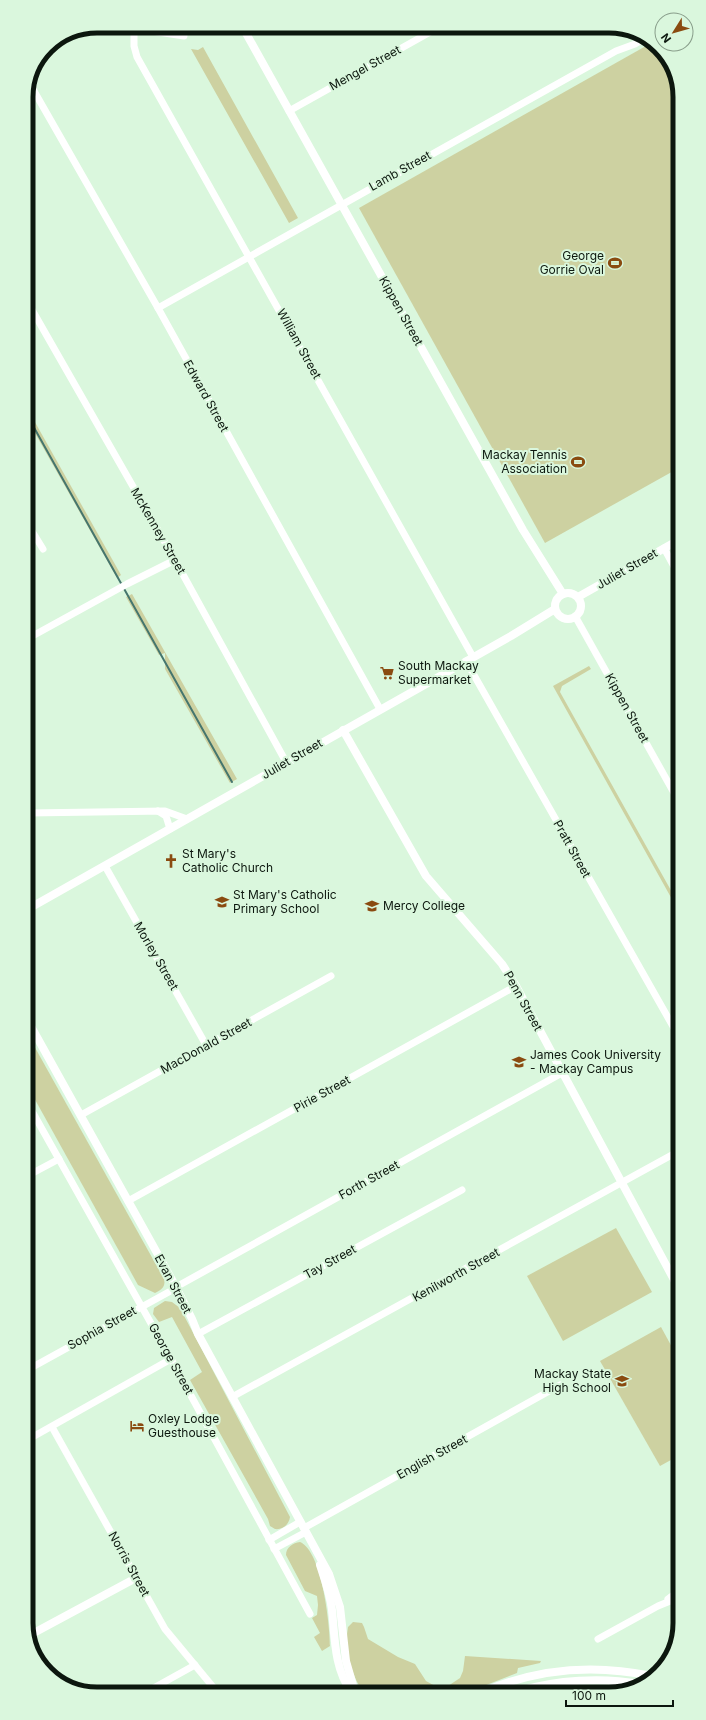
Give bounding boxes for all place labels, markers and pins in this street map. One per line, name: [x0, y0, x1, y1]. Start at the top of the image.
place label: George Gorrie Oval: [540, 248, 604, 277]
sports icon: George Gorrie Oval: [607, 255, 623, 271]
place label: Mackay Tennis Association: [482, 447, 567, 476]
sports icon: Mackay Tennis Association: [570, 454, 586, 470]
place label: South Mackay Supermarket: [398, 658, 479, 687]
supermarket icon: South Mackay Supermarket: [379, 665, 395, 681]
place label: St Mary's Catholic Church: [182, 846, 273, 875]
church icon: St Mary's Catholic Church: [163, 853, 179, 869]
place label: St Mary's Catholic Primary School: [233, 887, 337, 916]
school or university icon: St Mary's Catholic Primary School: [214, 894, 230, 910]
school or university icon: Mercy College: [364, 898, 380, 914]
place label: Mercy College: [383, 898, 465, 913]
place label: James Cook University - Mackay Campus: [530, 1047, 661, 1076]
school or university icon: James Cook University - Mackay Campus: [511, 1054, 527, 1070]
place label: Mackay State High School: [534, 1366, 611, 1395]
school or university icon: Mackay State High School: [614, 1373, 630, 1389]
place label: Oxley Lodge Guesthouse: [148, 1411, 219, 1440]
hotel icon: Oxley Lodge Guesthouse: [129, 1418, 145, 1434]

